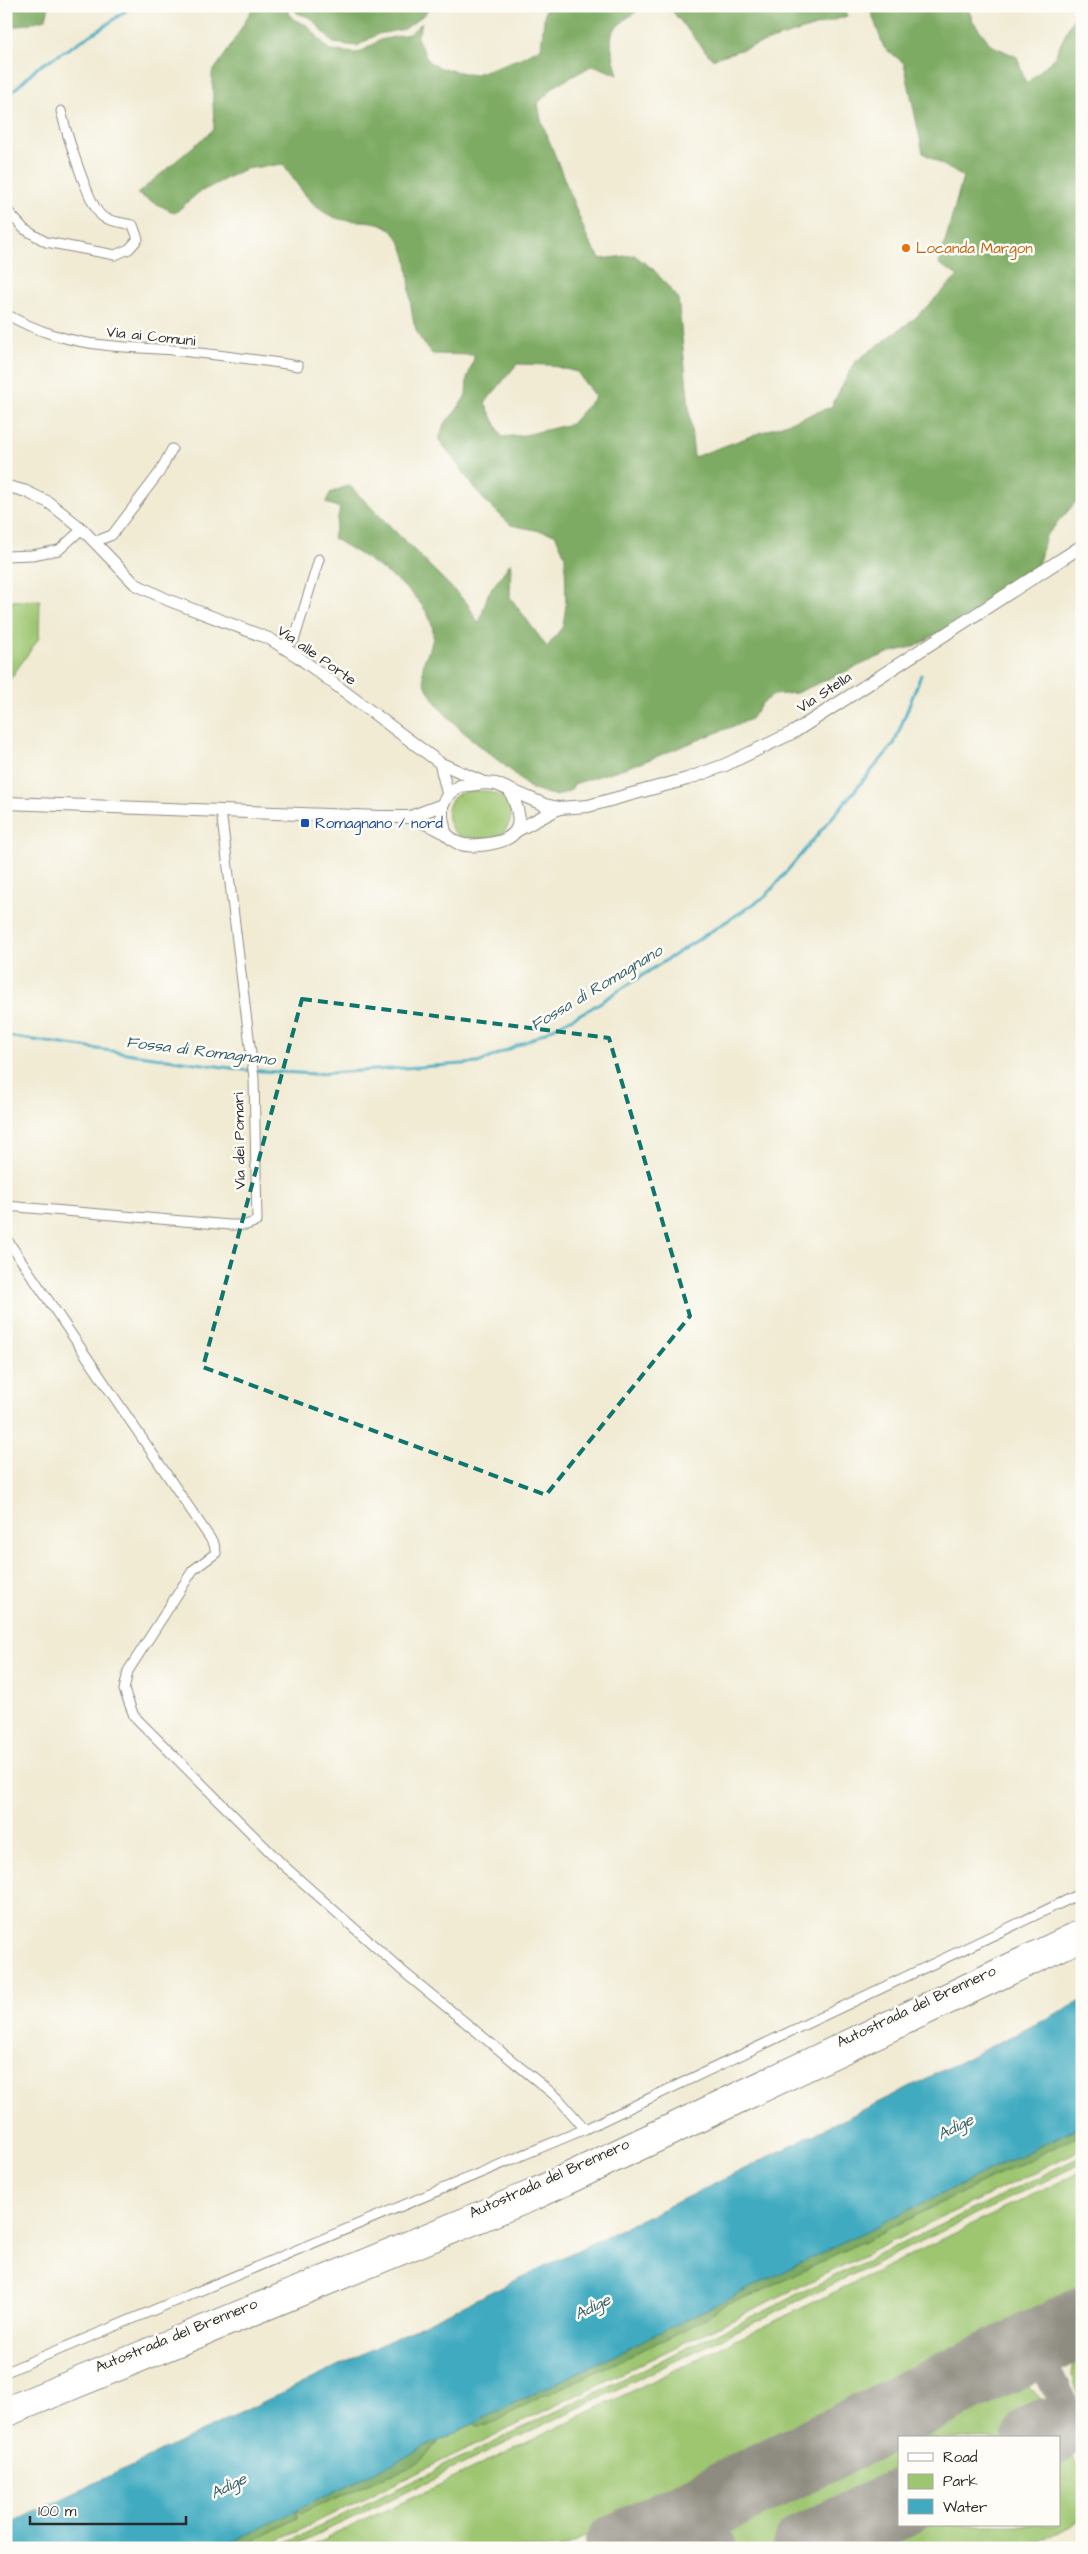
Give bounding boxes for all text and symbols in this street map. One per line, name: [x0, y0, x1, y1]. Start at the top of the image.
place label: Locanda Margon: [916, 238, 1033, 260]
marker: Locanda Margon: [900, 242, 912, 254]
street label: Via ai Comuni: [105, 321, 197, 352]
street label: Via alle Porte: [273, 620, 361, 690]
street label: Via Stella: [793, 667, 856, 718]
place label: Romagnano / nord: [315, 813, 443, 835]
marker: Romagnano / nord: [299, 817, 311, 829]
water label: Fossa di Romagnano: [527, 939, 668, 1037]
water label: Fossa di Romagnano: [125, 1031, 278, 1072]
street label: Via dei Pomari: [228, 1091, 251, 1190]
street label: Autostrada del Brennero: [833, 1960, 1000, 2053]
water label: Adige: [934, 2108, 979, 2146]
street label: Autostrada del Brennero: [466, 2133, 633, 2223]
water label: Adige: [571, 2288, 616, 2326]
street label: Autostrada del Brennero: [92, 2293, 261, 2378]
legend: [898, 2436, 1060, 2526]
text: Road: [943, 2447, 978, 2468]
water label: Adige: [207, 2467, 252, 2505]
text: Park: [943, 2471, 978, 2492]
scale bar: [30, 2494, 186, 2526]
text: Water: [943, 2497, 987, 2518]
text: 100 m: [38, 2501, 77, 2522]

